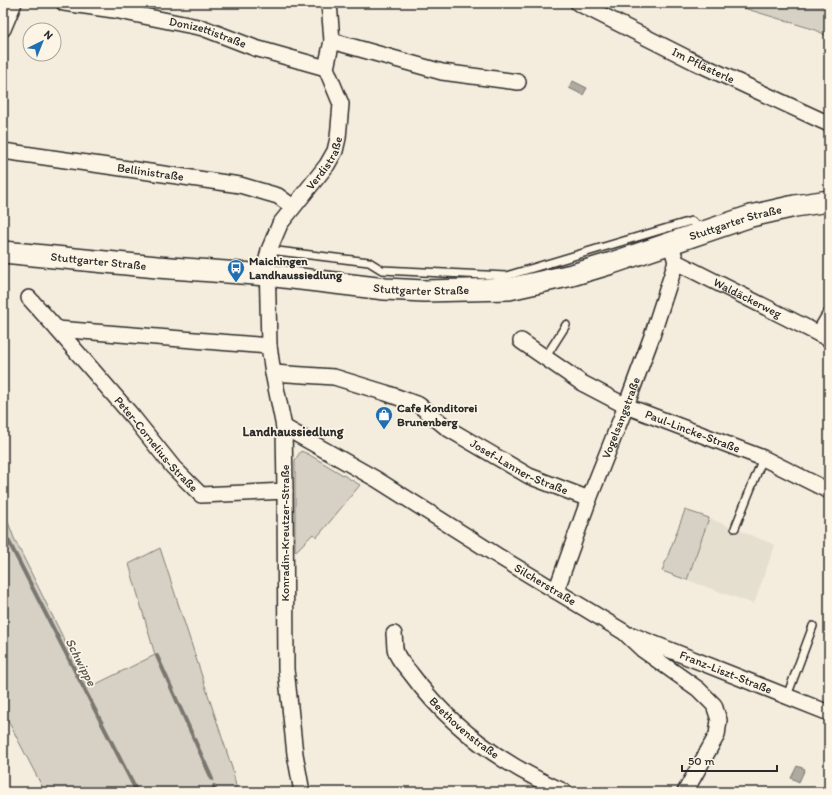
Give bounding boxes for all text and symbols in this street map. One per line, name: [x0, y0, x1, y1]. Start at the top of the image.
street label: Donizettistraße: [168, 14, 249, 51]
north arrow: [22, 22, 62, 62]
text: N: [41, 28, 56, 42]
street label: Im Pflästerle: [670, 45, 737, 86]
street label: Verdistraße: [303, 135, 345, 193]
street label: Bellinistraße: [116, 160, 185, 184]
street label: Stuttgarter Straße: [687, 202, 783, 243]
street label: Stuttgarter Straße: [50, 250, 147, 273]
place label: Maichingen Landhaussiedlung: [249, 254, 343, 283]
bus stop icon: Maichingen Landhaussiedlung: [226, 258, 246, 283]
street label: Waldäckerweg: [711, 275, 785, 321]
street label: Stuttgarter Straße: [372, 281, 470, 298]
street label: Vogelsangstraße: [599, 375, 643, 461]
street label: Peter-Cornelius-Straße: [111, 394, 201, 495]
place label: Cafe Konditorei Brunenberg: [397, 401, 477, 430]
shop icon: Cafe Konditorei Brunenberg: [374, 405, 394, 430]
street label: Paul-Lincke-Straße: [643, 407, 742, 456]
district label: Landhaussiedlung: [243, 424, 344, 440]
street label: Josef-Lanner-Straße: [468, 436, 570, 497]
street label: Konradin-Kreutzer-Straße: [278, 464, 292, 602]
street label: Silcherstraße: [512, 560, 579, 609]
water label: Schwippe: [63, 636, 100, 689]
street label: Franz-Liszt-Straße: [678, 648, 774, 697]
street label: Beethovenstraße: [426, 694, 502, 762]
scale bar: [682, 747, 777, 773]
text: 50 m: [688, 754, 714, 768]

